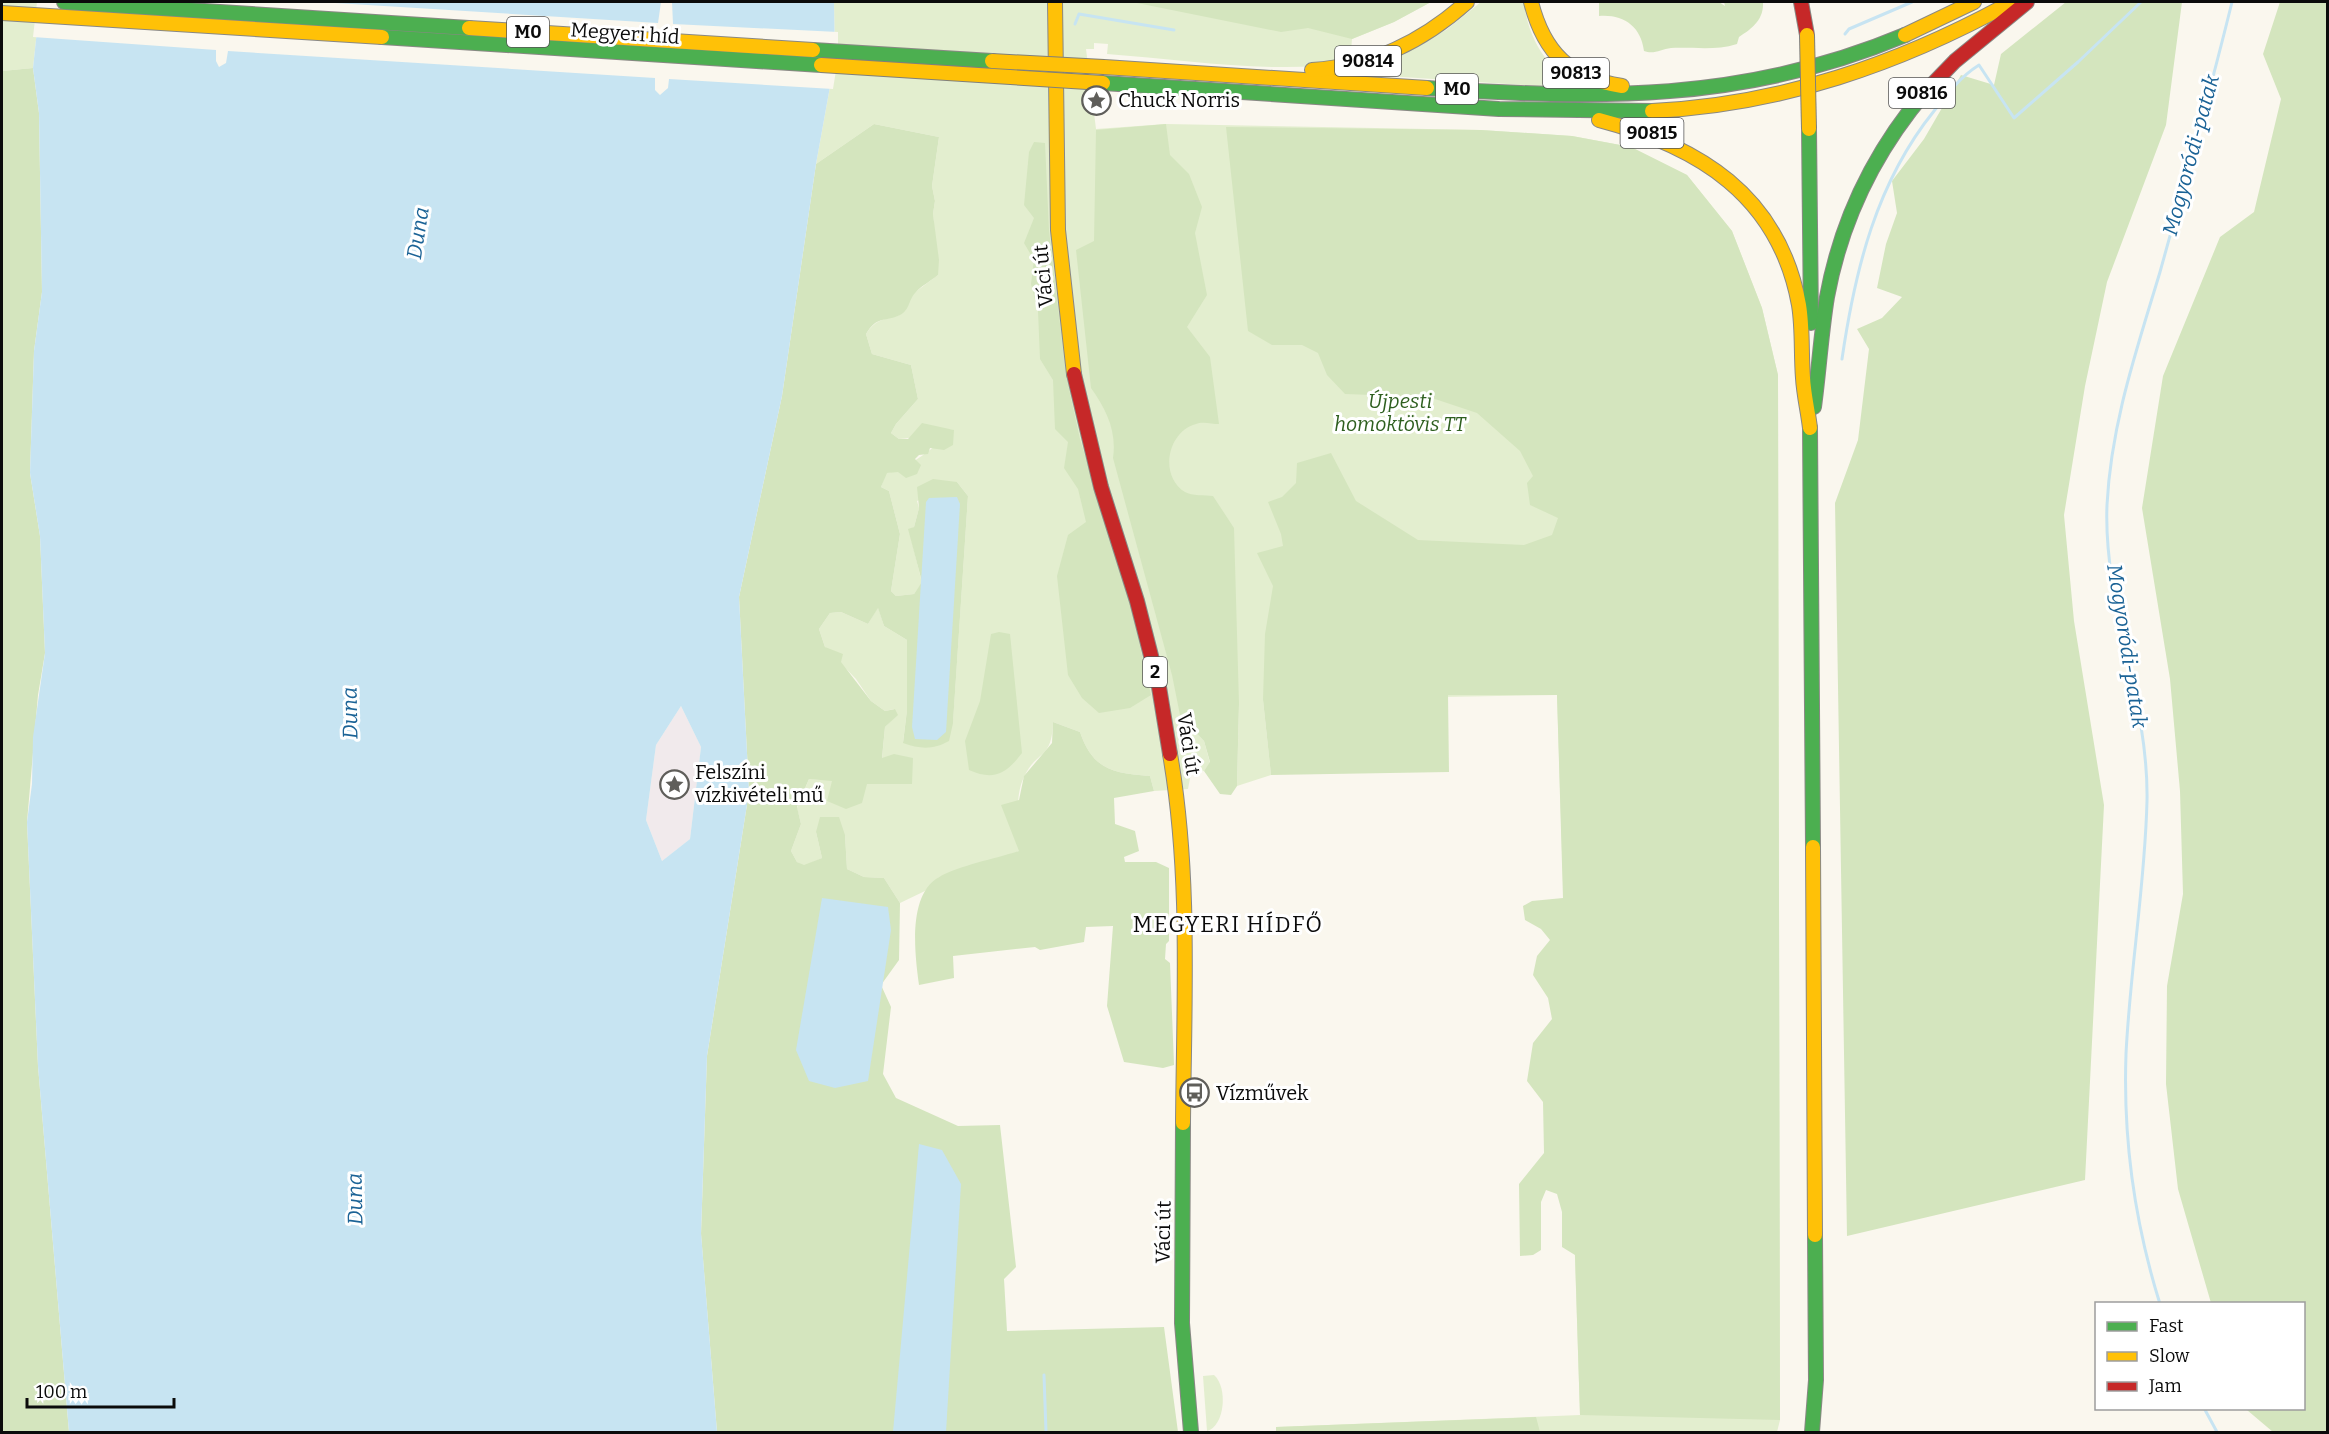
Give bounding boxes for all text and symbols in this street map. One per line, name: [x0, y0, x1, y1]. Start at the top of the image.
road number: M0: [507, 17, 549, 47]
street label: Megyeri híd: [570, 17, 680, 49]
road number: 90814: [1335, 46, 1401, 76]
road number: 90813: [1543, 58, 1609, 88]
water label: Mogyoródi-patak: [2157, 71, 2225, 238]
road number: M0: [1436, 74, 1478, 104]
road number: 90816: [1889, 78, 1955, 108]
place icon: Chuck Norris: [1081, 84, 1113, 116]
place label: Chuck Norris: [1118, 88, 1240, 112]
road number: 90815: [1620, 118, 1684, 148]
water label: Duna: [401, 205, 435, 261]
street label: Váci út: [1028, 244, 1058, 308]
park label: Újpesti homoktövis TT: [1334, 389, 1467, 436]
water label: Mogyoródi-patak: [2101, 562, 2153, 730]
road number: 2: [1143, 657, 1167, 687]
water label: Duna: [337, 687, 363, 739]
street label: Váci út: [1172, 711, 1206, 777]
place label: Felszíni vízkivételi mű: [694, 760, 824, 807]
place icon: Felszíni vízkivételi mű: [658, 768, 690, 800]
district label: MEGYERI HÍDFŐ: [1133, 911, 1323, 938]
bus stop icon: Vízművek: [1179, 1077, 1211, 1109]
place label: Vízművek: [1216, 1081, 1309, 1105]
water label: Duna: [342, 1173, 368, 1225]
street label: Váci út: [1150, 1200, 1176, 1264]
legend: [2095, 1302, 2305, 1410]
text: Fast: [2149, 1315, 2184, 1337]
text: Slow: [2149, 1345, 2190, 1367]
scale bar: [27, 1371, 174, 1409]
text: Jam: [2148, 1375, 2182, 1397]
text: 100 m: [36, 1381, 87, 1403]

